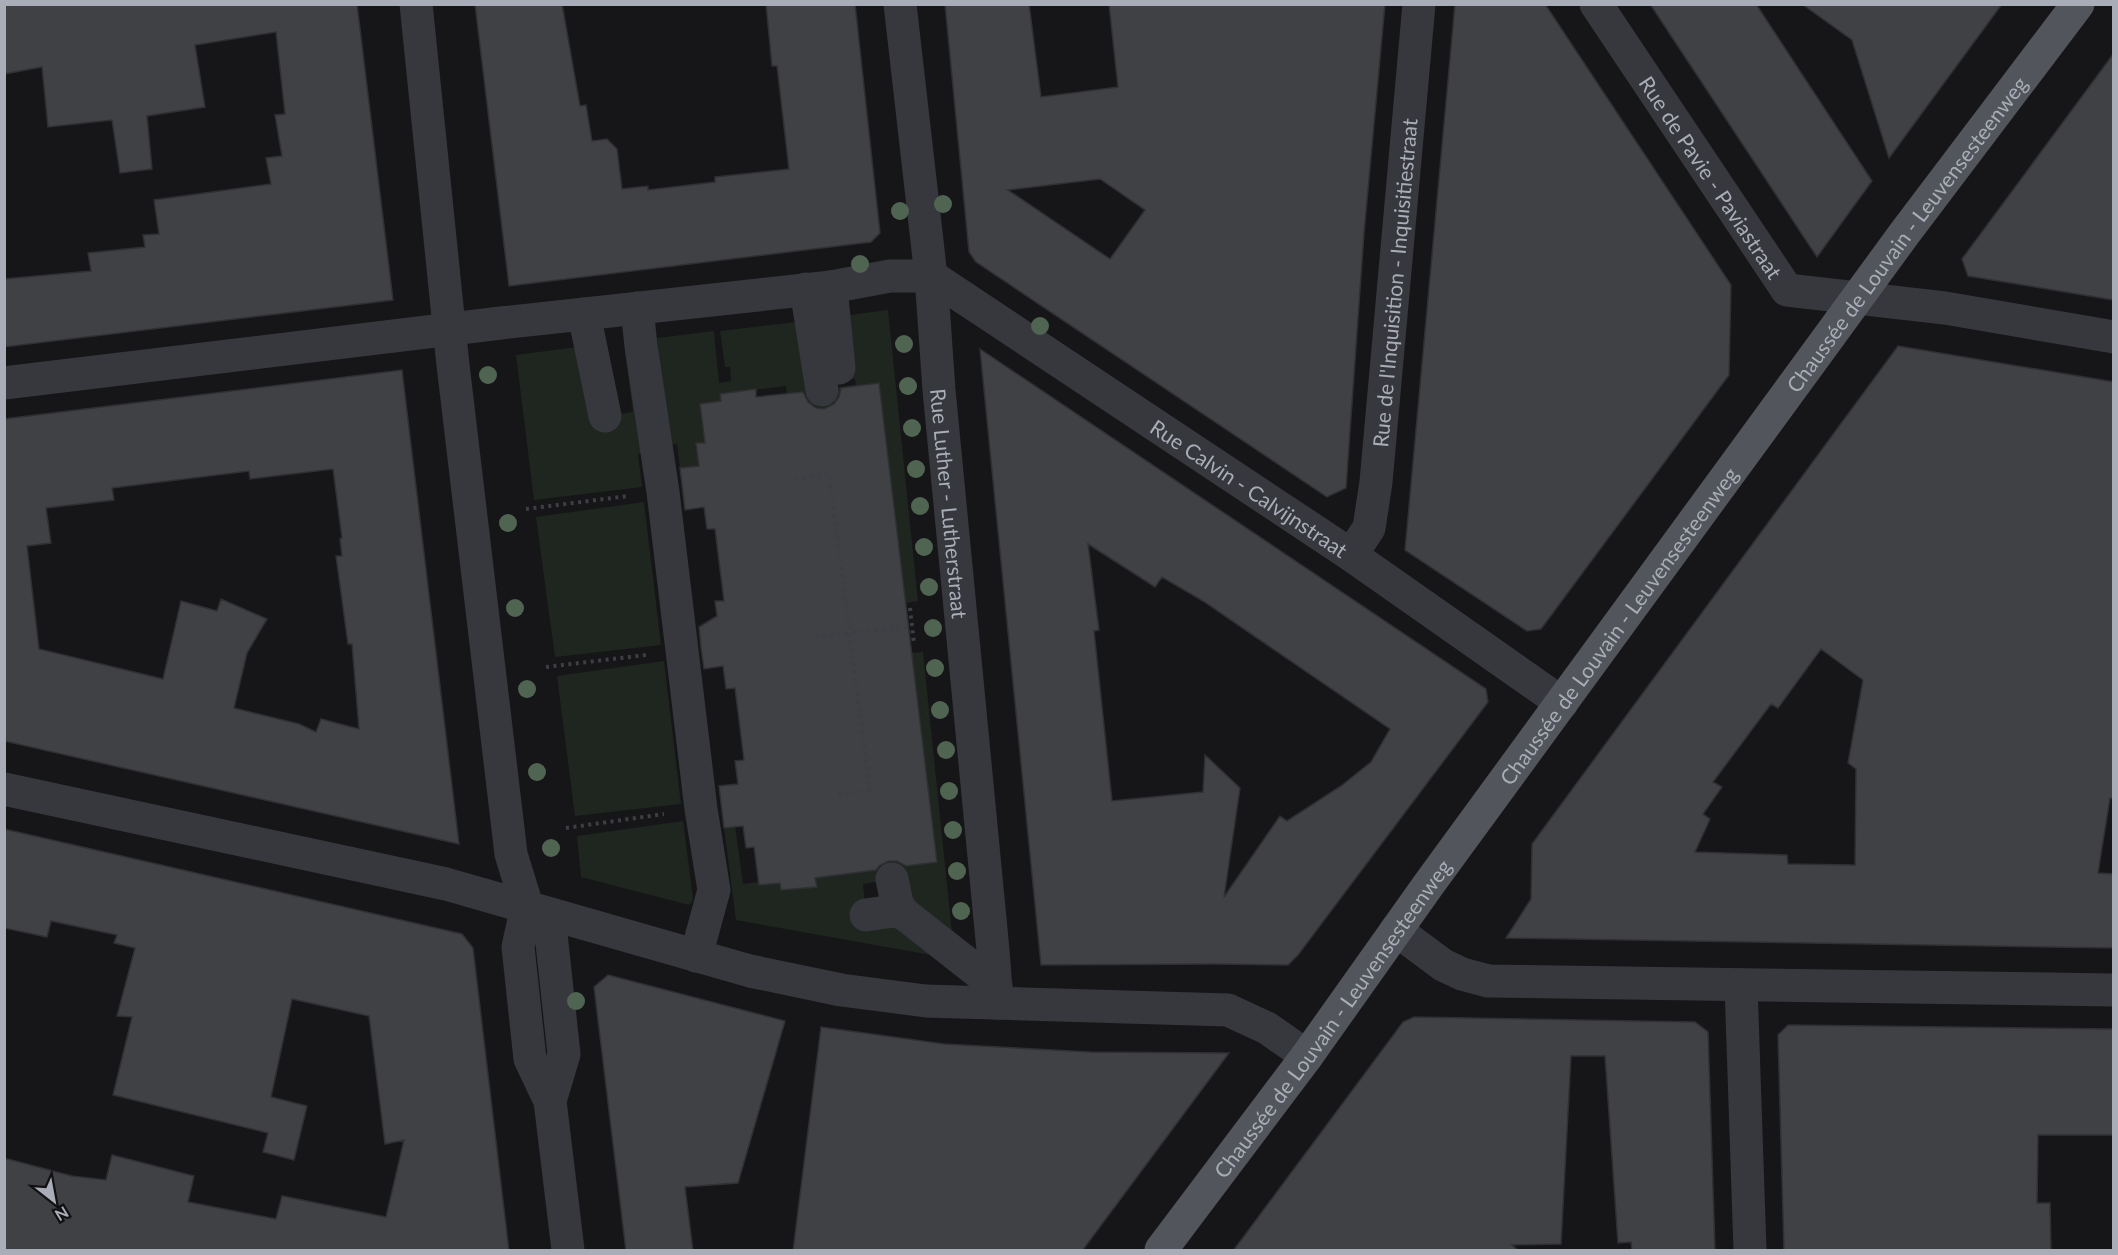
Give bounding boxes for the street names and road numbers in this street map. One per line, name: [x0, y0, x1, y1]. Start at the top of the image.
street label: Rue de Pavie - Paviastraat: [1635, 71, 1788, 283]
street label: Chaussée de Louvain - Leuvensesteenweg: [1780, 71, 2032, 397]
street label: Rue de l'Inquisition - Inquisitiestraat: [1367, 117, 1421, 448]
street label: Rue Luther - Lutherstraat: [926, 387, 974, 620]
street label: Rue Calvin - Calvijnstraat: [1146, 413, 1353, 562]
street label: Chaussée de Louvain - Leuvensesteenweg: [1494, 462, 1742, 789]
street label: Chaussée de Louvain - Leuvensesteenweg: [1208, 854, 1456, 1182]

